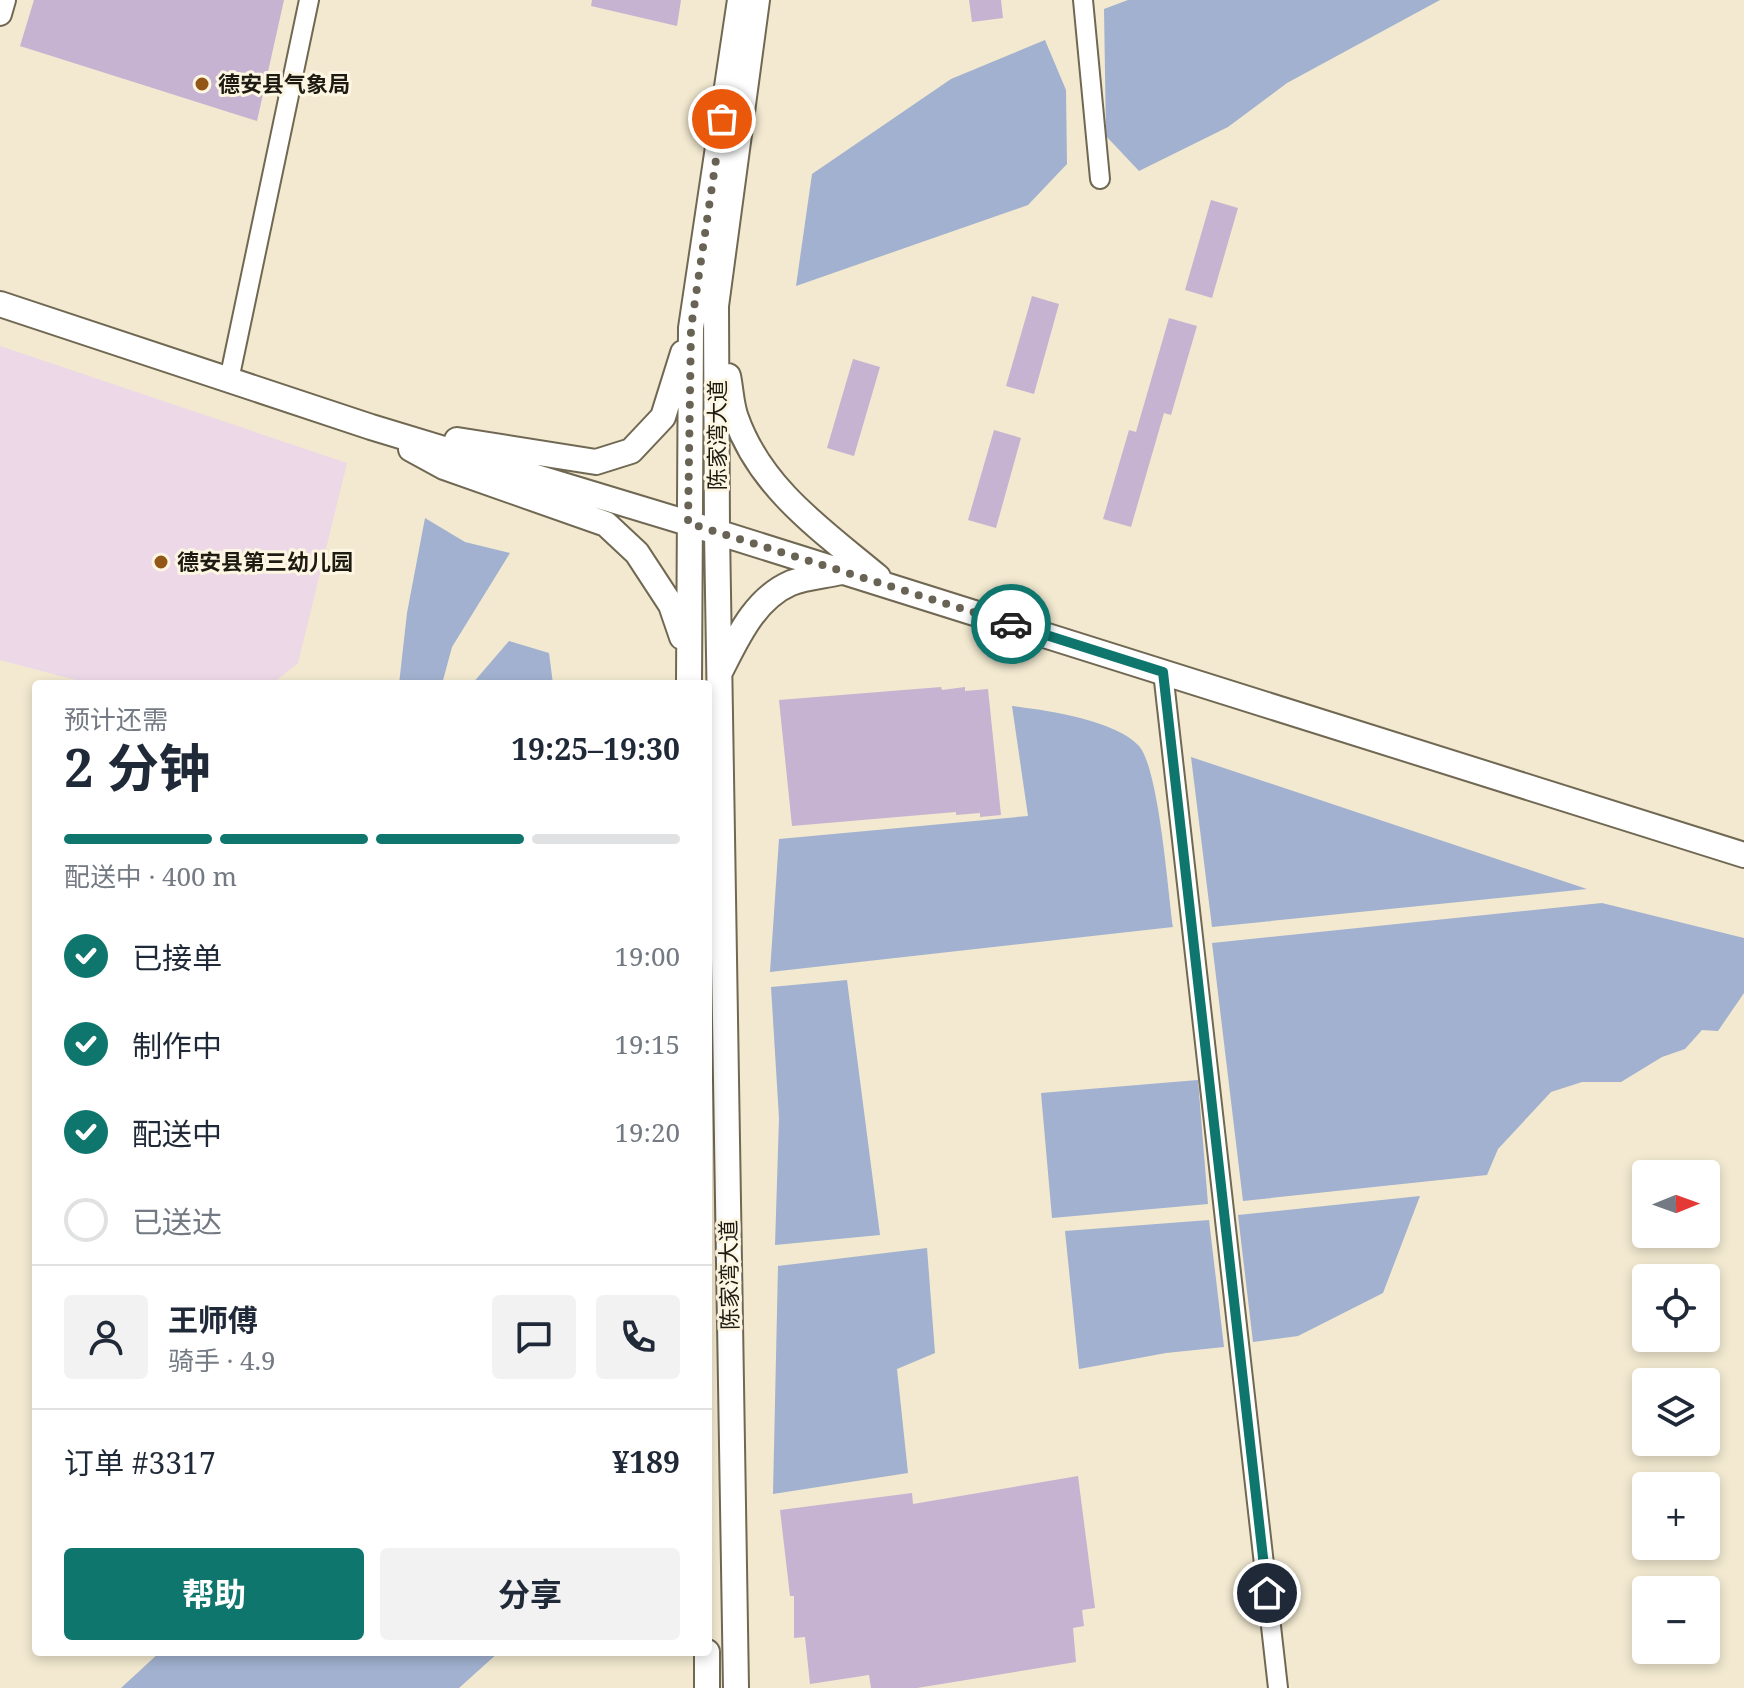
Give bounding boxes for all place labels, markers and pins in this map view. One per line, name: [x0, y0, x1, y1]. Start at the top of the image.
place label: 德安县气象局: [218, 68, 350, 98]
marker: 德安县气象局: [193, 75, 211, 93]
pin: [688, 85, 756, 153]
place label: 德安县第三幼儿园: [177, 546, 353, 576]
marker: 德安县第三幼儿园: [152, 553, 170, 571]
pin: [1233, 1559, 1301, 1627]

